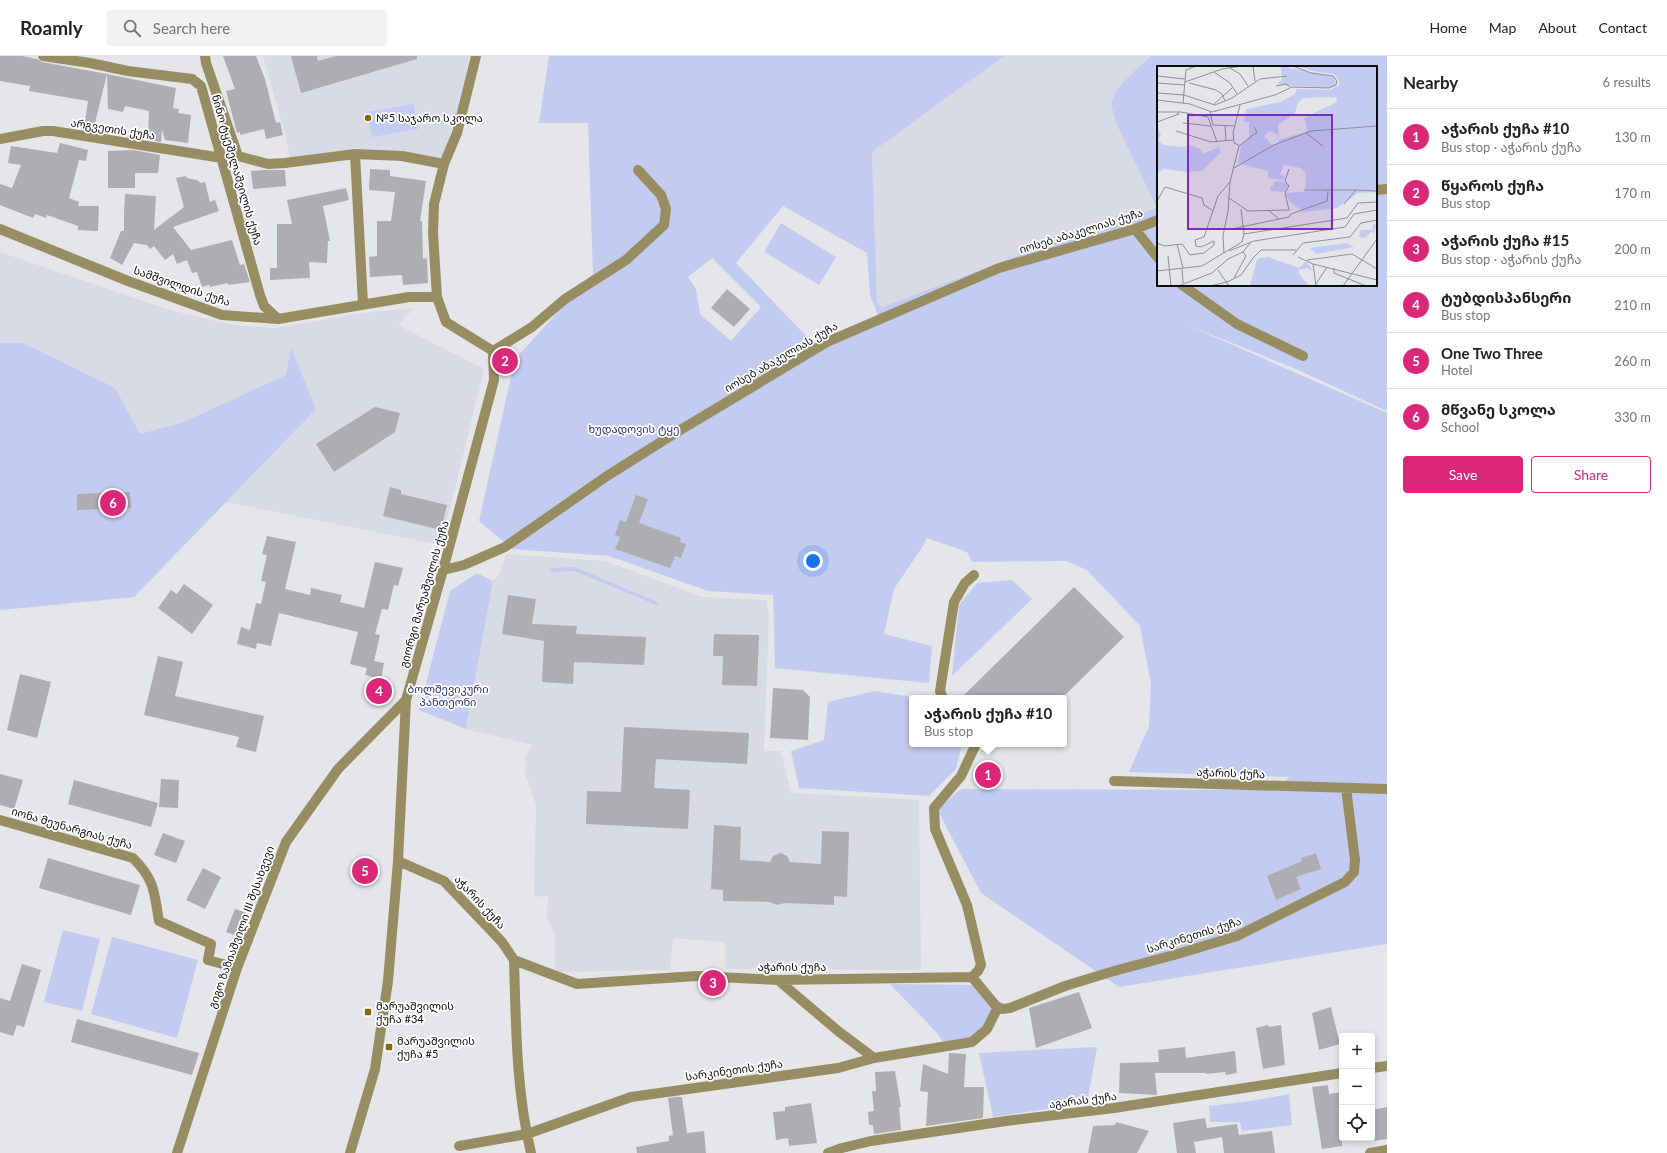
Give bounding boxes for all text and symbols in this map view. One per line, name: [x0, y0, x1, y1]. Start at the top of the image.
search box: [107, 10, 387, 46]
text: Roamly: [20, 16, 83, 39]
icon: search: [121, 17, 143, 39]
text: Search here: [153, 19, 230, 37]
text: Home: [1429, 19, 1467, 36]
text: Map: [1489, 19, 1516, 36]
text: About: [1538, 19, 1576, 36]
text: Contact: [1598, 19, 1647, 36]
inset map: [1157, 66, 1377, 286]
text: Nearby: [1403, 72, 1458, 93]
text: 6 results: [1603, 74, 1651, 90]
street label: ნინო ტყეშელაშვილის ქუჩა: [209, 93, 265, 247]
place label: №5 საჯარო სკოლა: [376, 111, 483, 125]
marker: №5 საჯარო სკოლა: [363, 113, 373, 123]
street label: არგვეთის ქუჩა: [70, 115, 156, 143]
text: აჭარის ქუჩა #10: [1441, 119, 1569, 137]
text: 1: [1412, 129, 1420, 145]
text: 130 m: [1614, 129, 1651, 145]
text: Bus stop · აჭარის ქუჩა: [1441, 139, 1582, 155]
text: წყაროს ქუჩა: [1441, 176, 1544, 194]
text: 2: [1412, 185, 1420, 201]
text: 170 m: [1614, 185, 1651, 201]
text: Bus stop: [1441, 195, 1490, 211]
street label: იოსებ აბაკელიას ქუჩა: [1018, 206, 1144, 256]
text: აჭარის ქუჩა #15: [1441, 231, 1569, 249]
text: 3: [1412, 241, 1420, 257]
text: 200 m: [1614, 241, 1651, 257]
text: Bus stop · აჭარის ქუჩა: [1441, 251, 1582, 267]
street label: სამშვილდის ქუჩა: [132, 263, 232, 309]
text: ტუბდისპანსერი: [1441, 288, 1571, 306]
text: 4: [1412, 297, 1420, 313]
text: 210 m: [1614, 297, 1651, 313]
text: Bus stop: [1441, 307, 1490, 323]
street label: იოსებ აბაკელიას ქუჩა: [722, 319, 840, 395]
text: One Two Three: [1441, 344, 1543, 362]
pin: 2: [492, 346, 518, 376]
text: 5: [1412, 353, 1420, 369]
text: 260 m: [1614, 353, 1651, 369]
text: Hotel: [1441, 362, 1473, 378]
text: მწვანე სკოლა: [1441, 400, 1556, 418]
text: 6: [1412, 409, 1420, 425]
text: 330 m: [1614, 409, 1651, 425]
text: School: [1441, 419, 1479, 435]
park label: ხუდადოვის ტყე: [589, 422, 679, 436]
button: Save: [1403, 456, 1523, 493]
button: Share: [1531, 456, 1651, 493]
pin: 6: [100, 488, 126, 518]
street label: გიორგი მარუაშვილის ქუჩა: [396, 519, 452, 669]
your location: [803, 551, 823, 571]
pin: 4: [366, 676, 392, 706]
park label: ბოლშევიკური პანთეონი: [408, 682, 489, 709]
popup: [909, 695, 1067, 747]
text: აჭარის ქუჩა #10: [924, 704, 1052, 722]
text: Bus stop: [924, 723, 973, 739]
pin: 1: [975, 760, 1001, 790]
street label: აჭარის ქუჩა: [1196, 765, 1266, 781]
street label: იონა მეუნარგიას ქუჩა: [10, 804, 134, 852]
street label: გიგო ზაზიაშვილი III შესახვევი: [205, 844, 277, 1010]
pin: 5: [352, 856, 378, 886]
street label: აჭარის ქუჩა: [451, 872, 509, 932]
street label: სარკინეთის ქუჩა: [1145, 914, 1243, 956]
street label: აჭარის ქუჩა: [758, 960, 826, 974]
pin: 3: [700, 968, 726, 998]
place label: მარუაშვილის ქუჩა #34: [376, 999, 454, 1026]
marker: მარუაშვილის ქუჩა #34: [363, 1007, 373, 1017]
map controls: [1339, 1033, 1375, 1141]
button: +: [1339, 1033, 1375, 1069]
place label: მარუაშვილის ქუჩა #5: [397, 1034, 475, 1061]
marker: მარუაშვილის ქუჩა #5: [384, 1042, 394, 1052]
street label: სარკინეთის ქუჩა: [684, 1056, 784, 1084]
button: −: [1339, 1069, 1375, 1105]
street label: აგარას ქუჩა: [1048, 1089, 1118, 1111]
button: locate: [1339, 1105, 1375, 1141]

